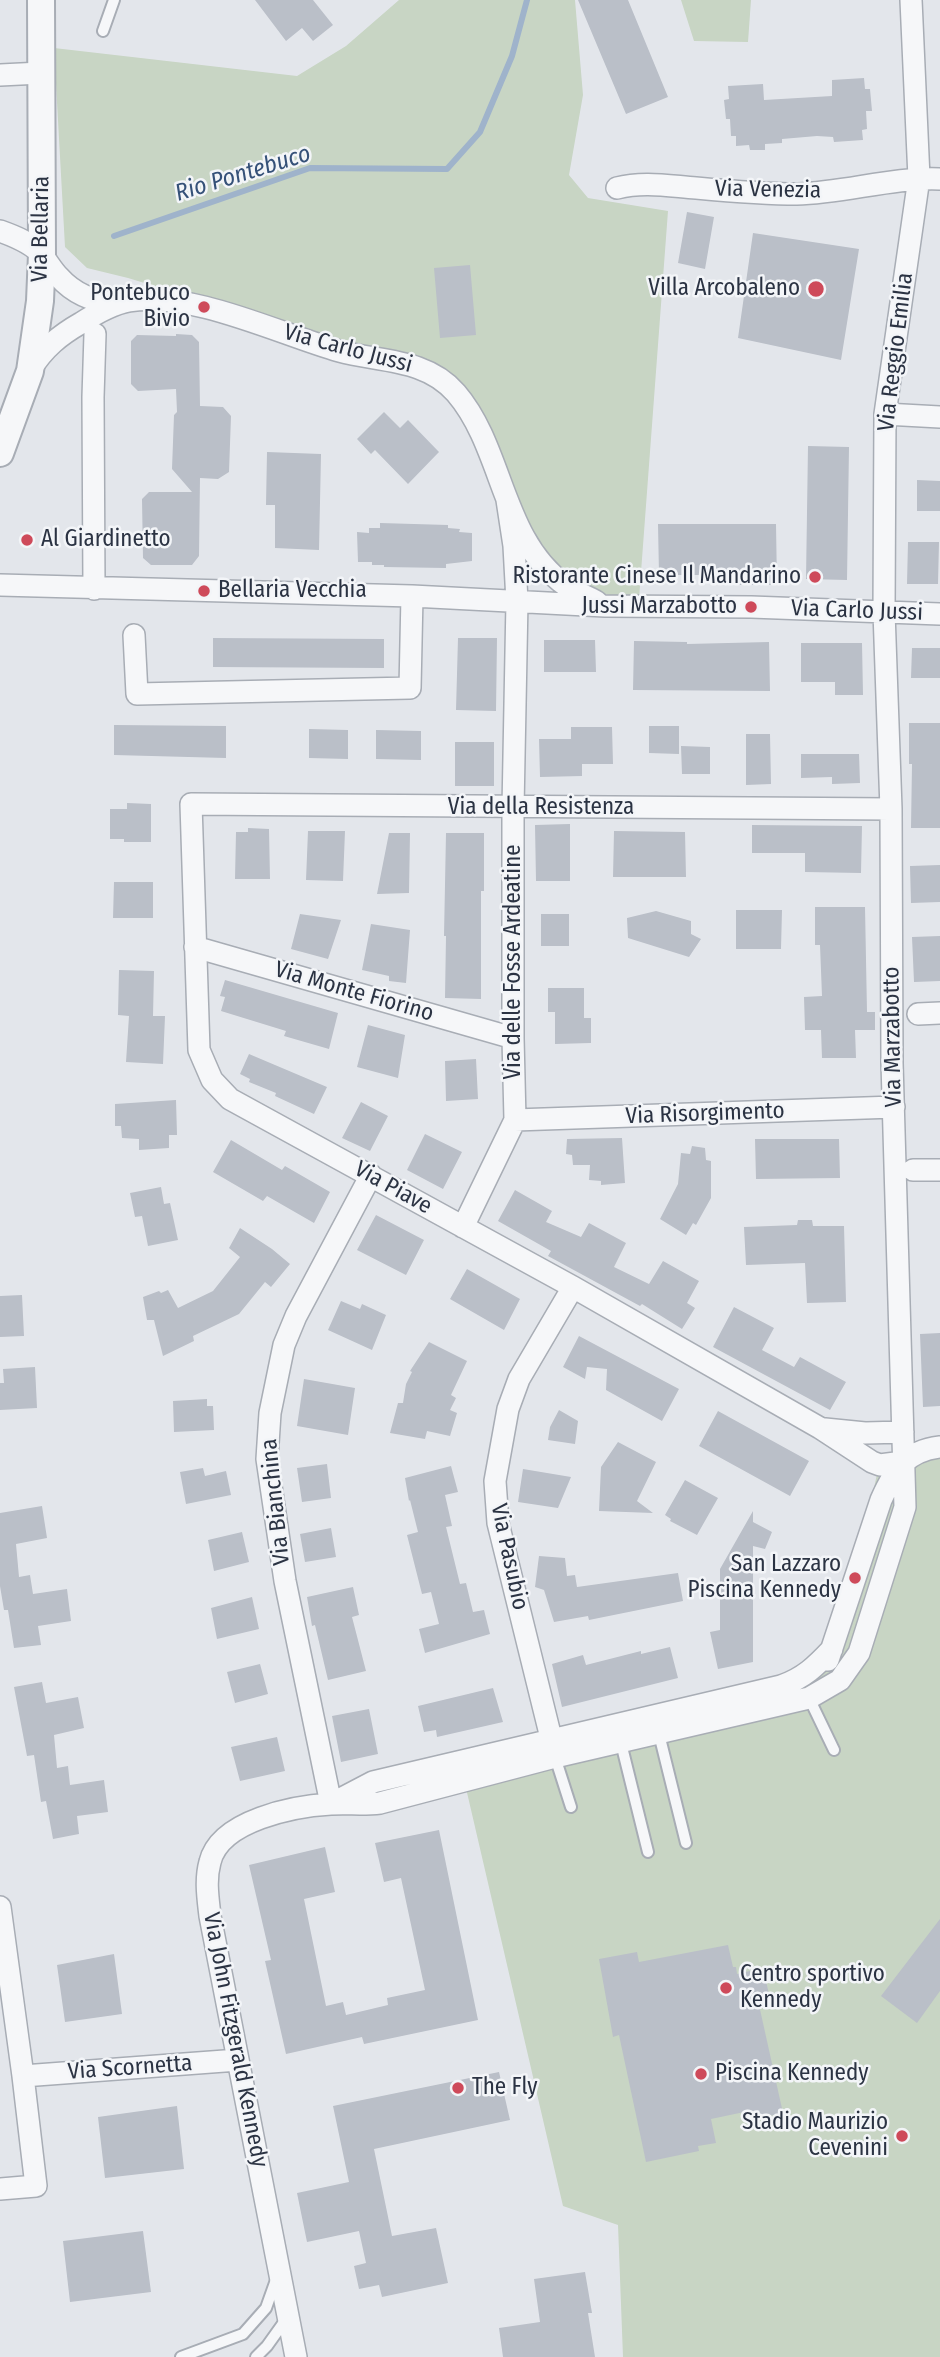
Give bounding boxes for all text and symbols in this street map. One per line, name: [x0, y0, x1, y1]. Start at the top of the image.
water label: Rio Pontebuco: [172, 140, 314, 208]
street label: Via Venezia: [715, 175, 821, 205]
street label: Via Bellaria: [26, 176, 56, 282]
street label: Via Reggio Emilia: [873, 271, 919, 433]
place label: Villa Arcobaleno: [648, 275, 800, 303]
marker: Villa Arcobaleno: [806, 279, 826, 299]
place label: Pontebuco Bivio: [90, 280, 190, 334]
marker: Pontebuco Bivio: [196, 299, 212, 315]
street label: Via Carlo Jussi: [281, 319, 415, 379]
place label: Al Giardinetto: [41, 526, 171, 554]
marker: Al Giardinetto: [19, 532, 35, 548]
place label: Ristorante Cinese Il Mandarino: [512, 563, 801, 591]
marker: Ristorante Cinese Il Mandarino: [807, 569, 823, 585]
place label: Bellaria Vecchia: [218, 577, 367, 605]
marker: Bellaria Vecchia: [196, 583, 212, 599]
place label: Jussi Marzabotto: [581, 593, 737, 621]
street label: Via Carlo Jussi: [791, 595, 923, 627]
marker: Jussi Marzabotto: [743, 599, 759, 615]
street label: Via della Resistenza: [448, 794, 634, 822]
street label: Via delle Fosse Ardeatine: [500, 844, 528, 1080]
street label: Via Monte Fiorino: [271, 956, 437, 1028]
street label: Via Marzabotto: [878, 966, 908, 1108]
street label: Via Risorgimento: [625, 1097, 785, 1131]
street label: Via Piave: [349, 1155, 437, 1221]
street label: Via Bianchina: [256, 1437, 296, 1567]
street label: Via Pasubio: [484, 1501, 534, 1613]
place label: San Lazzaro Piscina Kennedy: [688, 1551, 841, 1605]
marker: San Lazzaro Piscina Kennedy: [847, 1570, 863, 1586]
street label: Via John Fitzgerald Kennedy: [197, 1910, 273, 2170]
place label: Centro sportivo Kennedy: [740, 1961, 885, 2015]
marker: Centro sportivo Kennedy: [718, 1980, 734, 1996]
street label: Via Scornetta: [67, 2050, 193, 2086]
place label: Piscina Kennedy: [715, 2060, 868, 2088]
marker: Piscina Kennedy: [693, 2066, 709, 2082]
place label: The Fly: [472, 2074, 537, 2102]
marker: The Fly: [450, 2080, 466, 2096]
place label: Stadio Maurizio Cevenini: [742, 2109, 888, 2163]
marker: Stadio Maurizio Cevenini: [894, 2128, 910, 2144]

